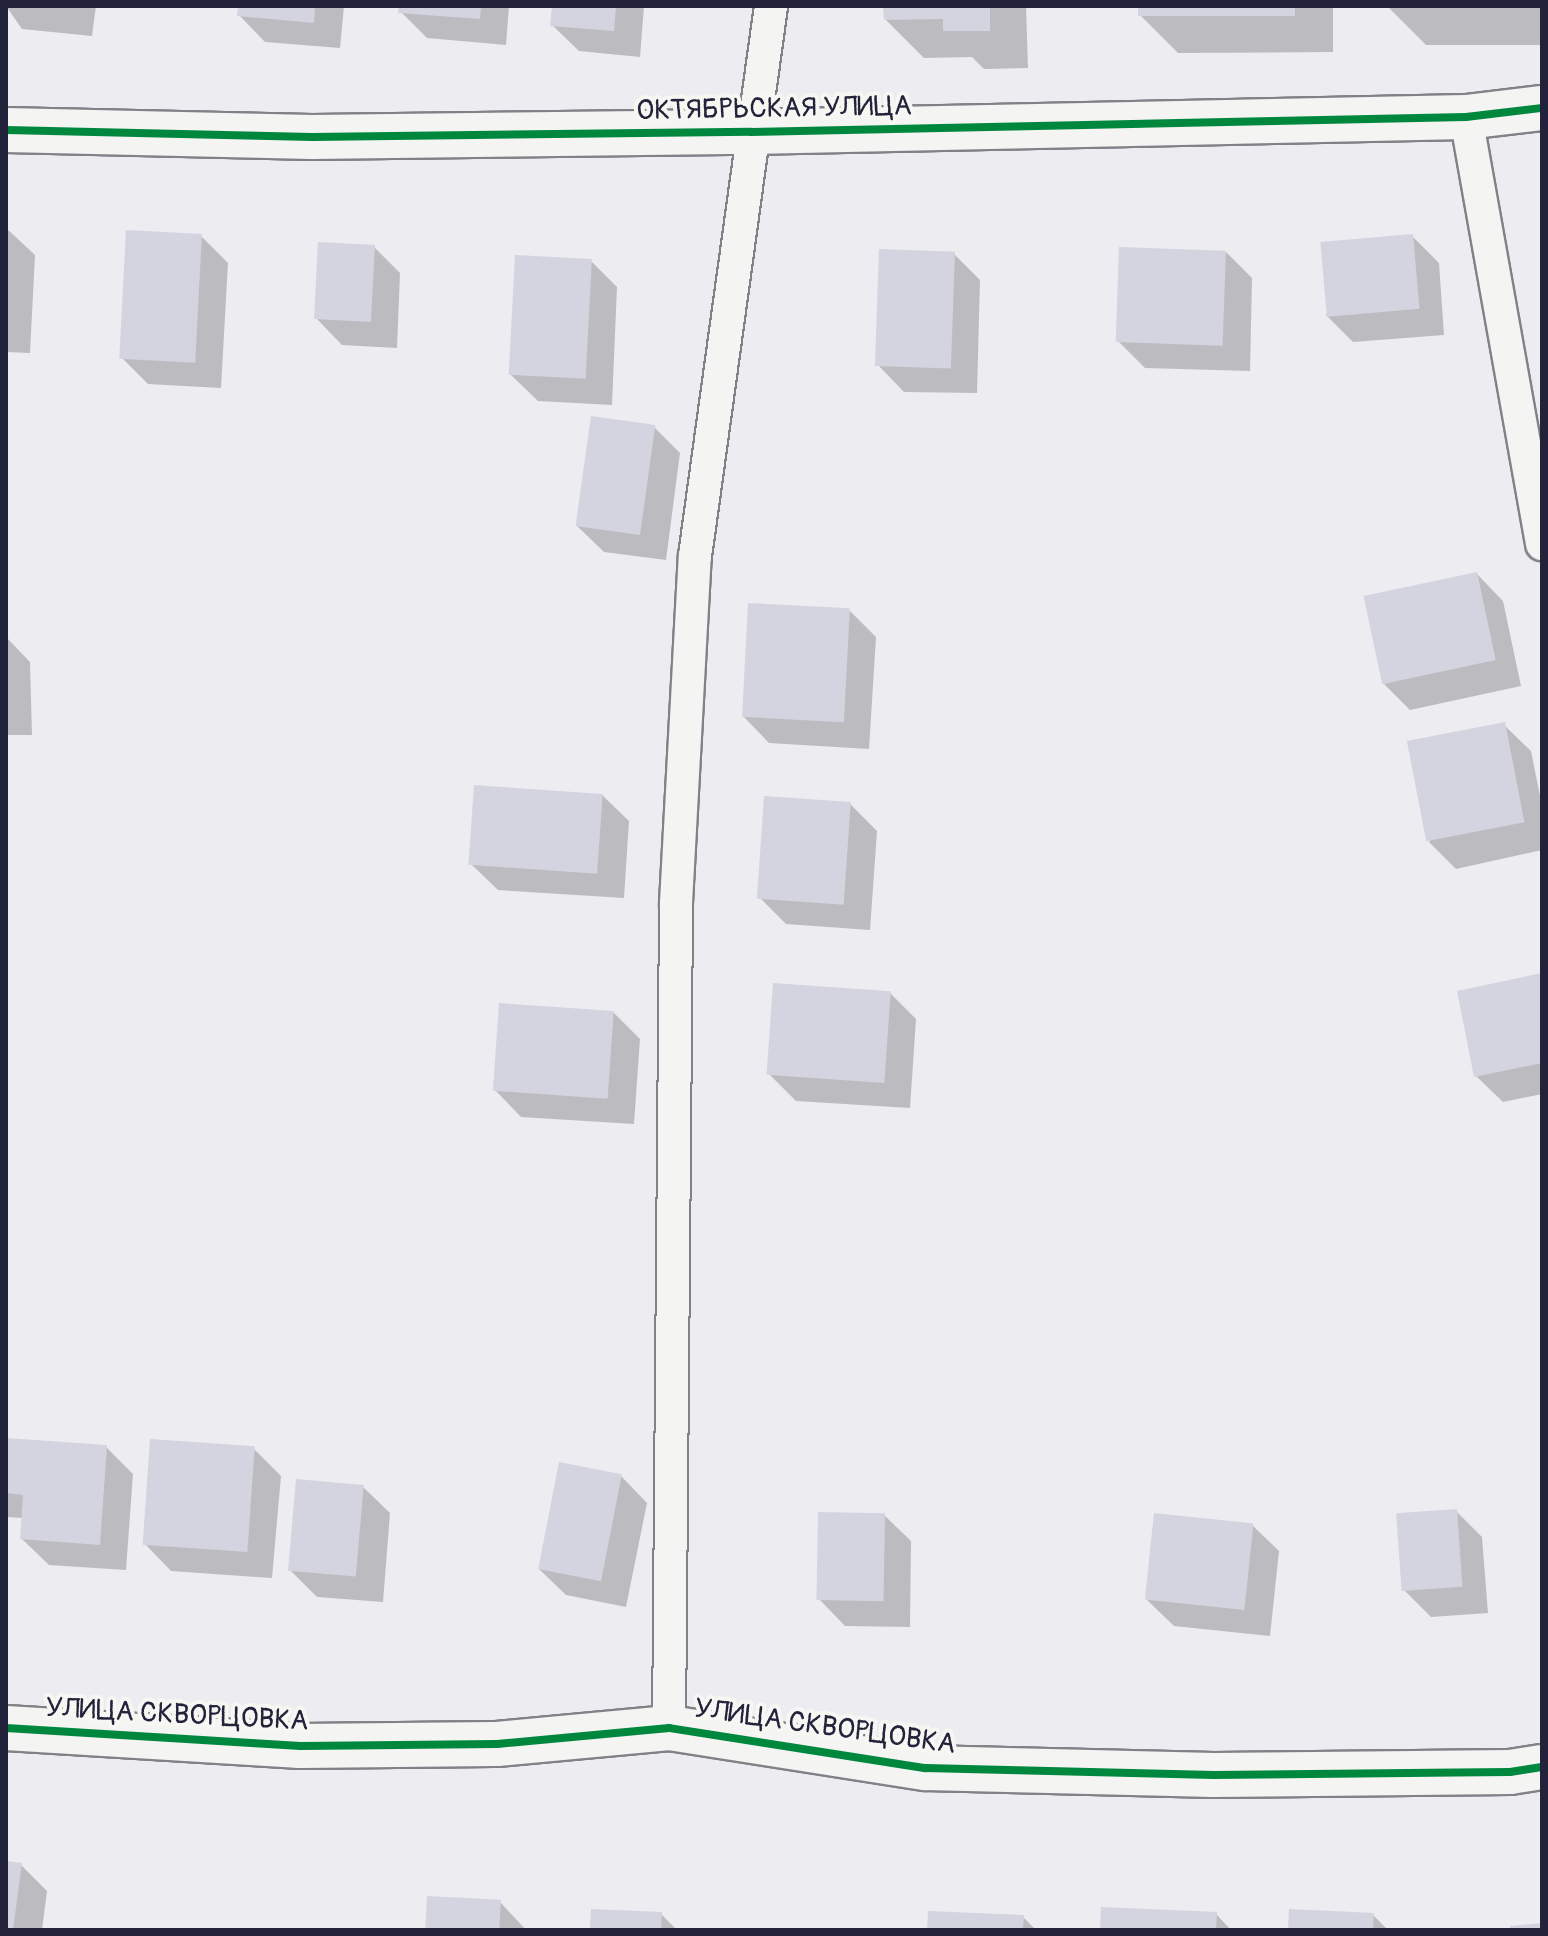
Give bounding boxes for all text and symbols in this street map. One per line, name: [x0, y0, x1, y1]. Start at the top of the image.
street label: ОКТЯБРЬСКАЯ УЛИЦА: [636, 90, 912, 128]
street label: УЛИЦА СКВОРЦОВКА: [45, 1691, 309, 1739]
street label: УЛИЦА СКВОРЦОВКА: [692, 1692, 958, 1762]

